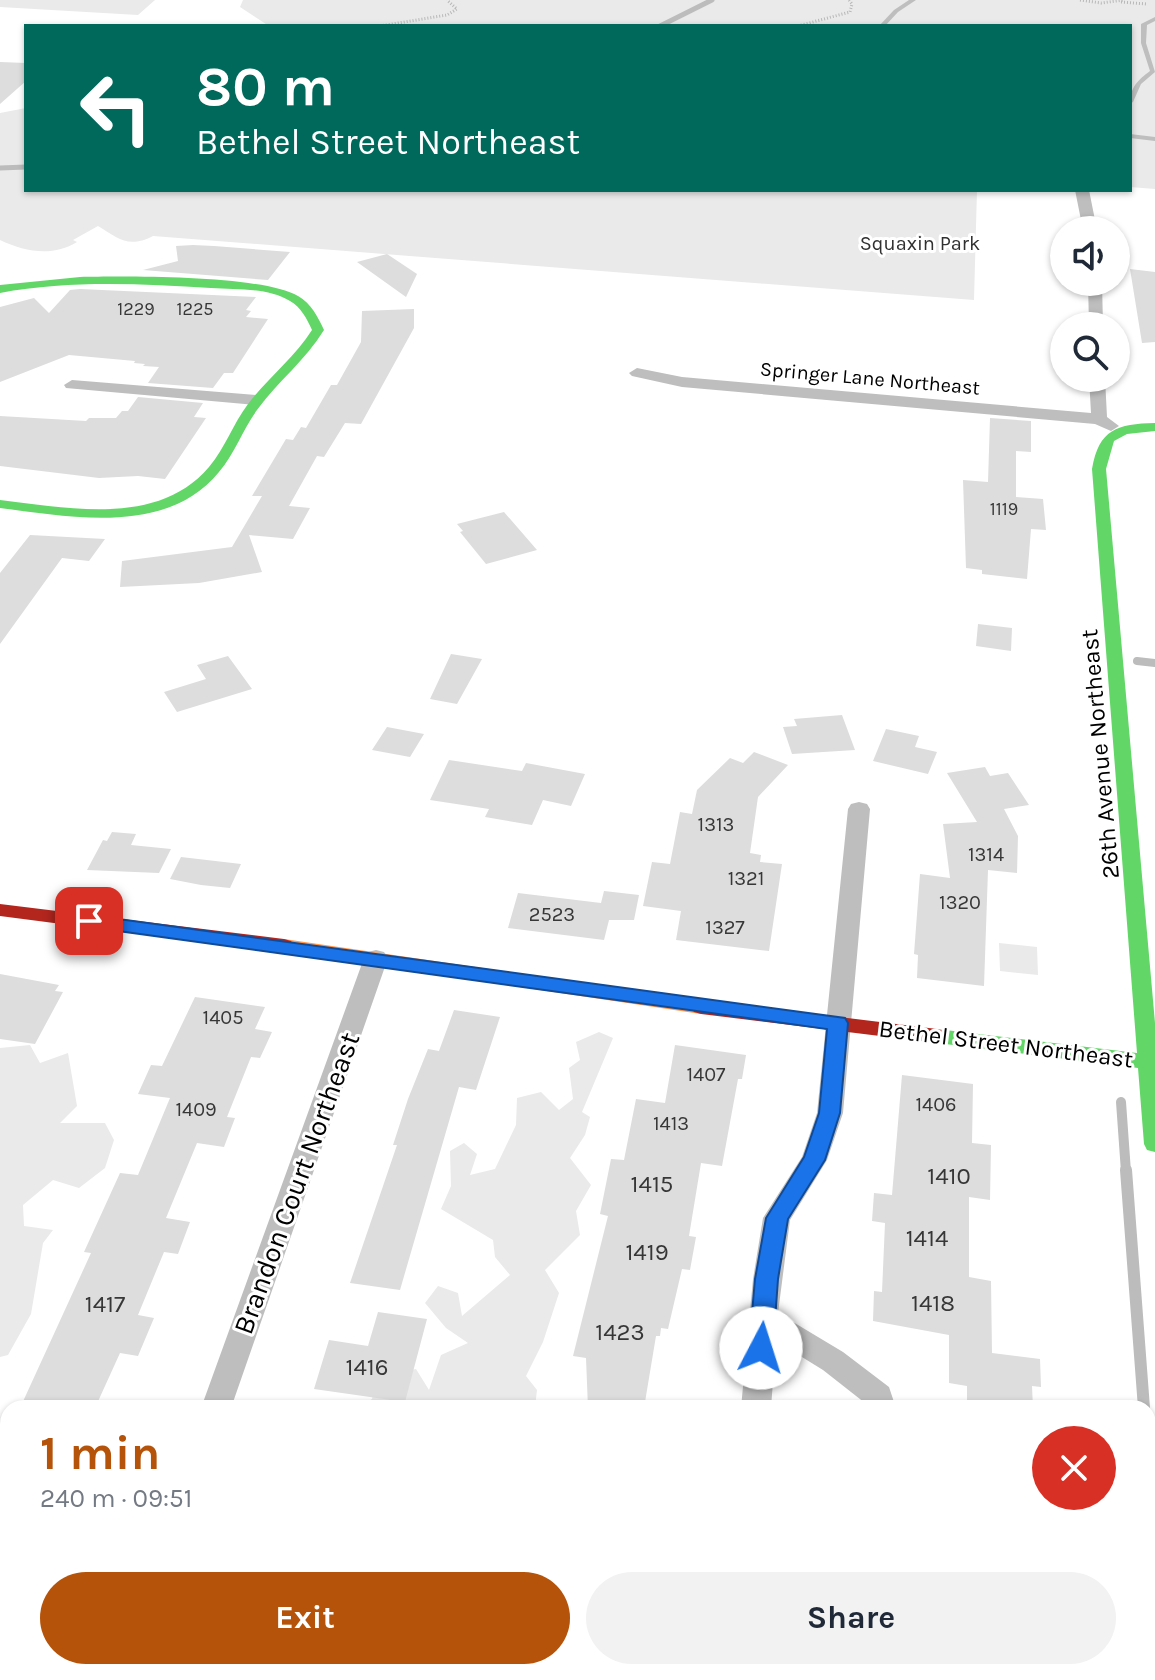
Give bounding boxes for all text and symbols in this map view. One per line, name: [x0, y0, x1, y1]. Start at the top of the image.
text: 80 m: [196, 54, 335, 119]
icon: left: [64, 56, 168, 160]
text: Bethel Street Northeast: [196, 121, 580, 163]
map controls: [1050, 216, 1130, 392]
button: sound: [1050, 216, 1130, 296]
park label: Squaxin Park: [860, 232, 980, 255]
house number: 1229: [117, 298, 155, 320]
house number: 1225: [177, 298, 213, 320]
button: search: [1050, 312, 1130, 392]
street label: Springer Lane Northeast: [759, 357, 981, 400]
house number: 1119: [990, 498, 1018, 520]
street label: 26th Avenue Northeast: [1075, 628, 1125, 880]
house number: 1313: [698, 813, 734, 836]
house number: 1314: [968, 843, 1004, 866]
house number: 1321: [728, 867, 764, 890]
pin: [55, 887, 123, 955]
house number: 1320: [939, 891, 981, 914]
icon: arrive: [67, 899, 111, 943]
house number: 2523: [529, 903, 575, 926]
house number: 1327: [705, 916, 745, 939]
house number: 1405: [203, 1006, 243, 1029]
street label: Bethel Street Northeast: [877, 1015, 1135, 1073]
street label: Brandon Court Northeast: [226, 1028, 367, 1339]
house number: 1407: [686, 1063, 726, 1086]
house number: 1406: [915, 1093, 957, 1116]
house number: 1409: [175, 1098, 217, 1121]
house number: 1413: [653, 1112, 689, 1135]
house number: 1410: [927, 1162, 971, 1190]
house number: 1415: [631, 1170, 673, 1198]
house number: 1414: [906, 1224, 948, 1252]
house number: 1419: [625, 1238, 669, 1266]
house number: 1418: [911, 1289, 955, 1317]
house number: 1417: [85, 1290, 125, 1318]
position arrow: [719, 1306, 803, 1390]
house number: 1423: [595, 1318, 645, 1346]
house number: 1416: [345, 1353, 389, 1381]
text: 1 min: [40, 1425, 160, 1481]
button: close: [1032, 1426, 1116, 1510]
text: 240 m · 09:51: [40, 1483, 192, 1514]
button: Exit: [40, 1572, 570, 1664]
button: Share: [586, 1572, 1116, 1664]

